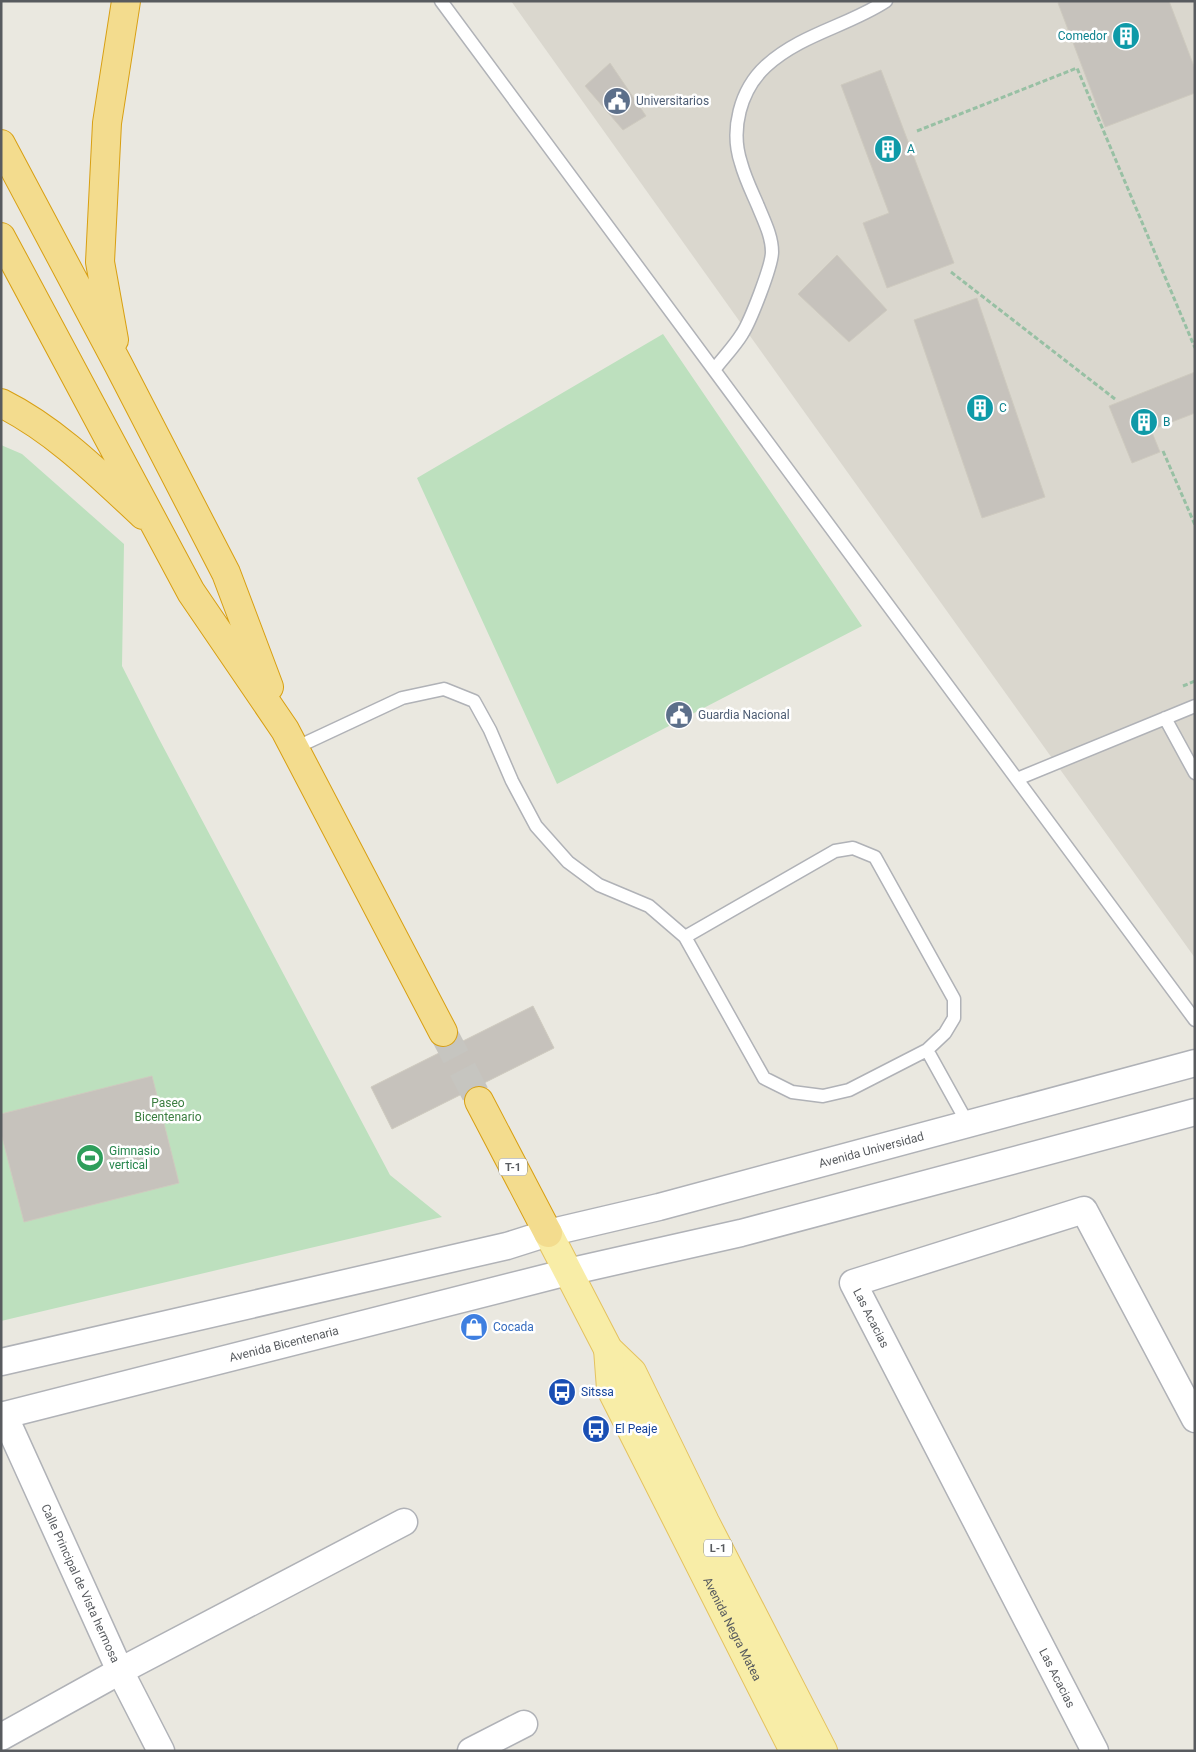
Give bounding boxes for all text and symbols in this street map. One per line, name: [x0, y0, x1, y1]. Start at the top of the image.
building icon: Comedor: [1111, 21, 1141, 51]
place label: Comedor: [1058, 29, 1107, 43]
public building icon: Universitarios: [602, 86, 632, 116]
place label: Universitarios: [636, 94, 709, 108]
building icon: A: [873, 134, 903, 164]
place label: A: [907, 142, 915, 156]
building icon: C: [965, 393, 995, 423]
place label: C: [999, 401, 1007, 415]
building icon: B: [1129, 407, 1159, 437]
place label: B: [1163, 415, 1170, 429]
public building icon: Guardia Nacional: [664, 700, 694, 730]
place label: Guardia Nacional: [698, 708, 790, 722]
park label: Paseo Bicentenario: [135, 1096, 202, 1124]
street label: Avenida Universidad: [817, 1129, 925, 1171]
sports icon: Gimnasio vertical: [75, 1143, 105, 1173]
place label: Gimnasio vertical: [109, 1144, 160, 1172]
road number: T-1: [499, 1158, 527, 1176]
street label: Las Acacias: [850, 1286, 892, 1350]
shop icon: Cocada: [459, 1312, 489, 1342]
place label: Cocada: [493, 1320, 534, 1334]
street label: Avenida Bicentenaria: [228, 1324, 340, 1365]
bus stop icon: Sitssa: [547, 1377, 577, 1407]
place label: Sitssa: [581, 1385, 614, 1399]
bus stop icon: El Peaje: [581, 1414, 611, 1444]
place label: El Peaje: [615, 1422, 657, 1436]
street label: Calle Principal de Vista hermosa: [38, 1502, 122, 1665]
road number: L-1: [704, 1540, 732, 1556]
street label: Avenida Negra Matea: [700, 1575, 764, 1683]
street label: Las Acacias: [1036, 1646, 1078, 1710]

